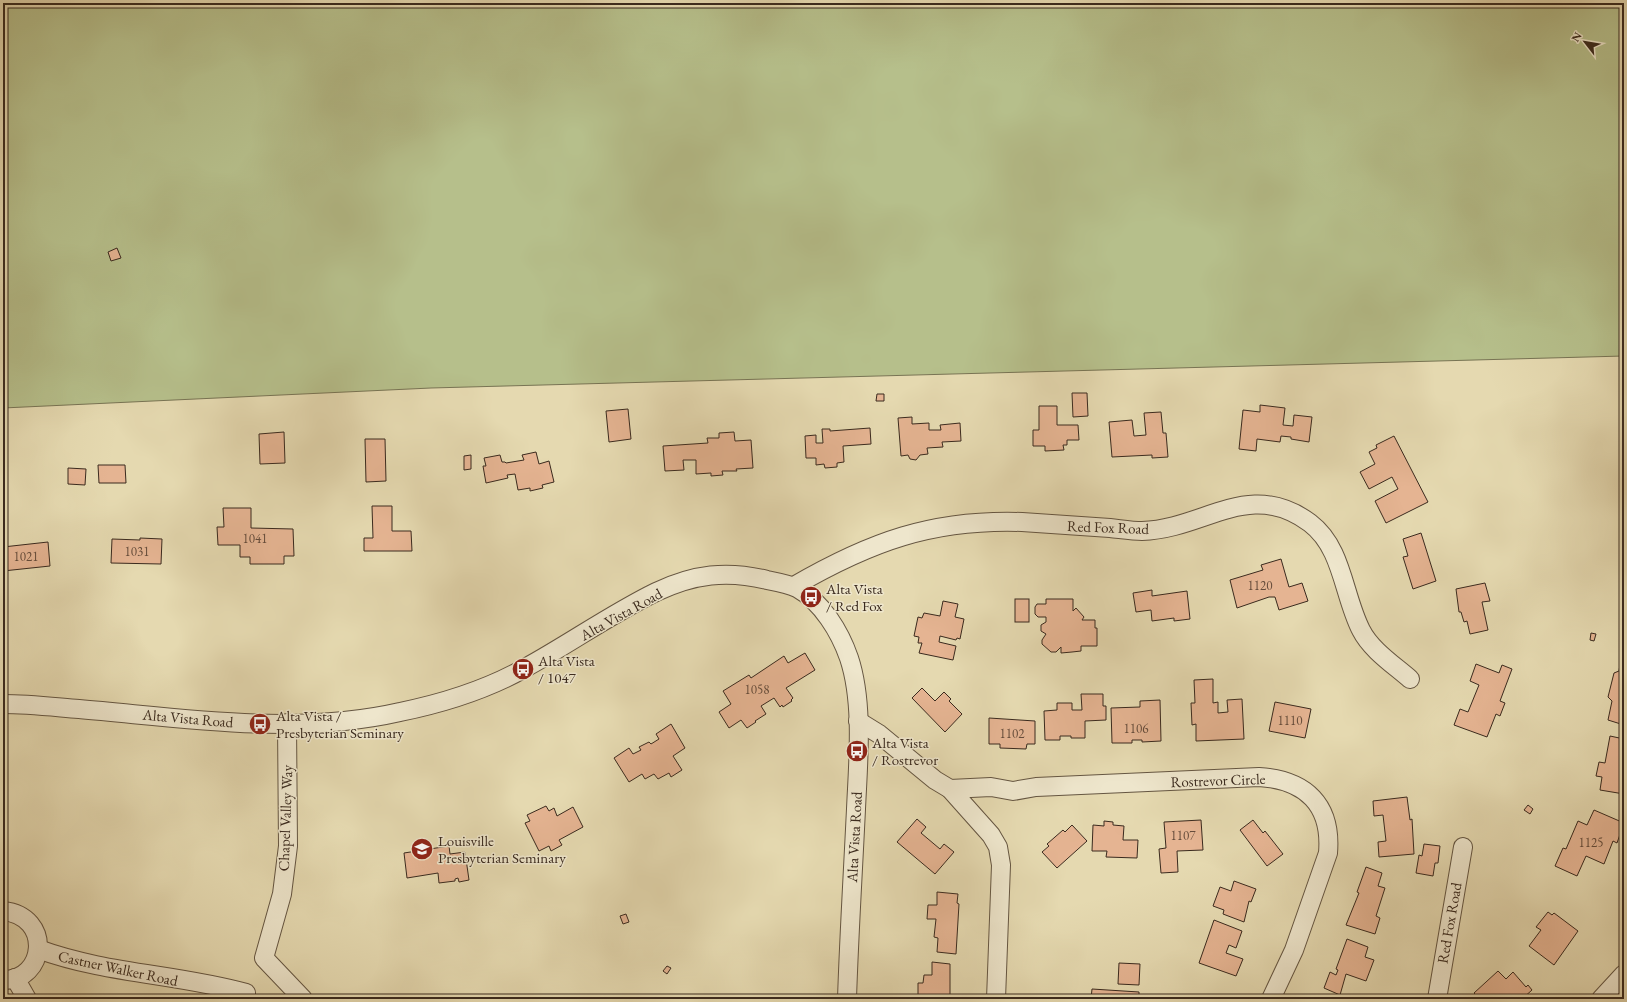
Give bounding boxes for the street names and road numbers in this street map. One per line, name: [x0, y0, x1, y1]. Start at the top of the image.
street label: Red Fox Road: [1067, 516, 1150, 538]
street label: Alta Vista Road: [576, 583, 666, 645]
street label: Alta Vista Road: [141, 704, 235, 731]
street label: Chapel Valley Way: [274, 764, 296, 872]
street label: Rostrevor Circle: [1170, 769, 1266, 791]
street label: Alta Vista Road: [842, 791, 866, 884]
street label: Red Fox Road: [1433, 881, 1466, 965]
street label: Castner Walker Road: [56, 946, 180, 990]

